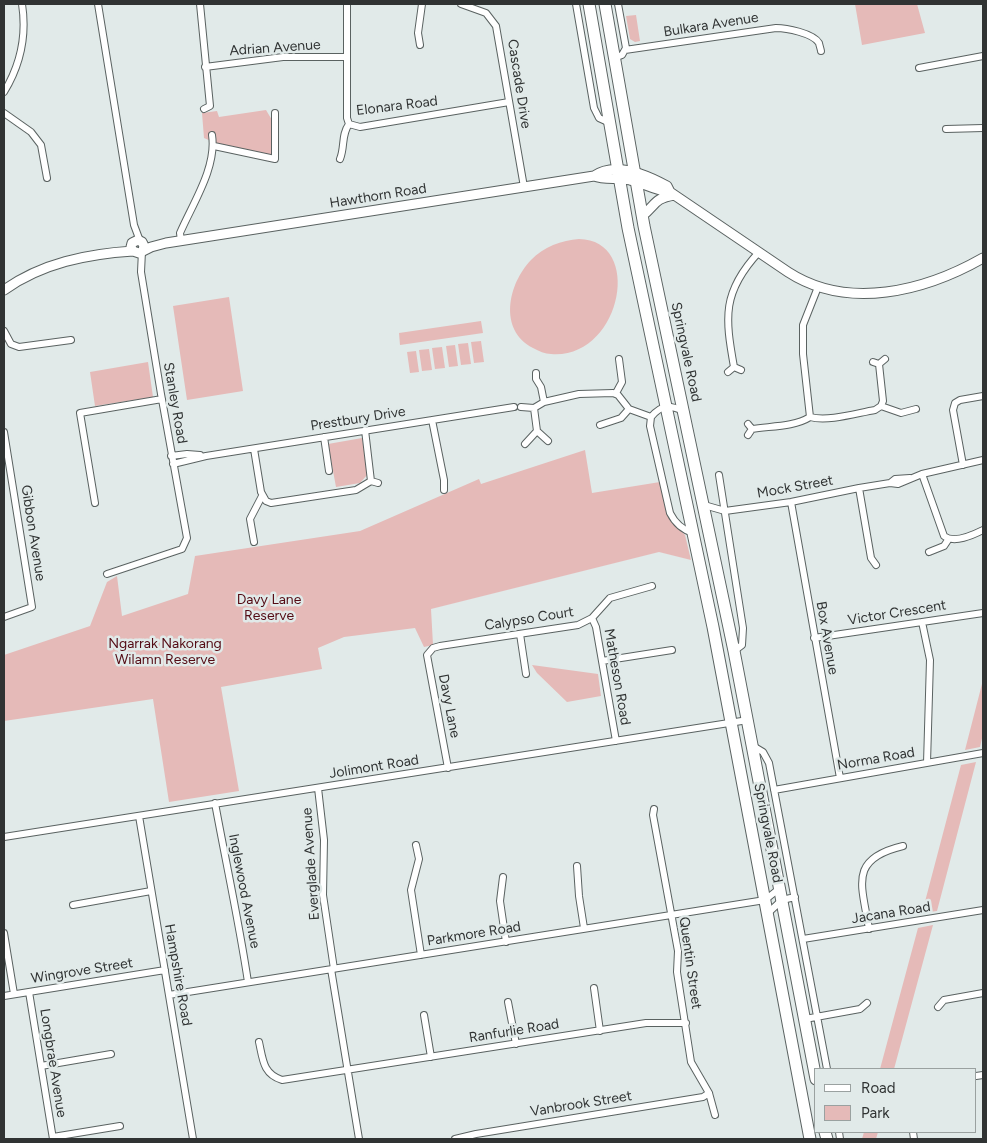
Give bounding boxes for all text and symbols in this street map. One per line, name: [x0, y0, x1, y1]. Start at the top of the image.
street label: Bulkara Avenue: [662, 9, 760, 41]
street label: Adrian Avenue: [229, 36, 321, 60]
street label: Cascade Drive: [504, 38, 534, 130]
street label: Elonara Road: [355, 93, 439, 119]
street label: Hawthorn Road: [328, 180, 428, 212]
street label: Springvale Road: [667, 301, 705, 403]
street label: Stanley Road: [160, 361, 190, 445]
street label: Prestbury Drive: [309, 403, 407, 435]
street label: Mock Street: [756, 472, 834, 502]
street label: Gibbon Avenue: [17, 484, 49, 582]
park label: Davy Lane Reserve: [237, 592, 301, 624]
street label: Victor Crescent: [847, 597, 947, 629]
street label: Box Avenue: [812, 600, 842, 676]
street label: Calypso Court: [483, 604, 575, 634]
street label: Matheson Road: [600, 627, 634, 727]
park label: Ngarrak Nakorang Wilamn Reserve: [108, 636, 222, 669]
street label: Davy Lane: [435, 673, 463, 739]
street label: Norma Road: [836, 744, 916, 774]
street label: Jolimont Road: [328, 752, 420, 782]
street label: Springvale Road: [750, 782, 786, 884]
street label: Everglade Avenue: [299, 807, 323, 921]
street label: Inglewood Avenue: [225, 832, 263, 950]
street label: Jacana Road: [850, 898, 932, 928]
street label: Quentin Street: [675, 916, 705, 1010]
street label: Parkmore Road: [426, 918, 522, 950]
street label: Hampshire Road: [161, 923, 195, 1027]
street label: Wingrove Street: [30, 955, 134, 987]
street label: Longbrae Avenue: [36, 1007, 70, 1119]
street label: Ranfurlie Road: [468, 1016, 560, 1046]
legend: [814, 1068, 977, 1133]
text: Road: [861, 1079, 896, 1097]
street label: Vanbrook Street: [529, 1088, 633, 1120]
text: Park: [861, 1104, 890, 1122]

